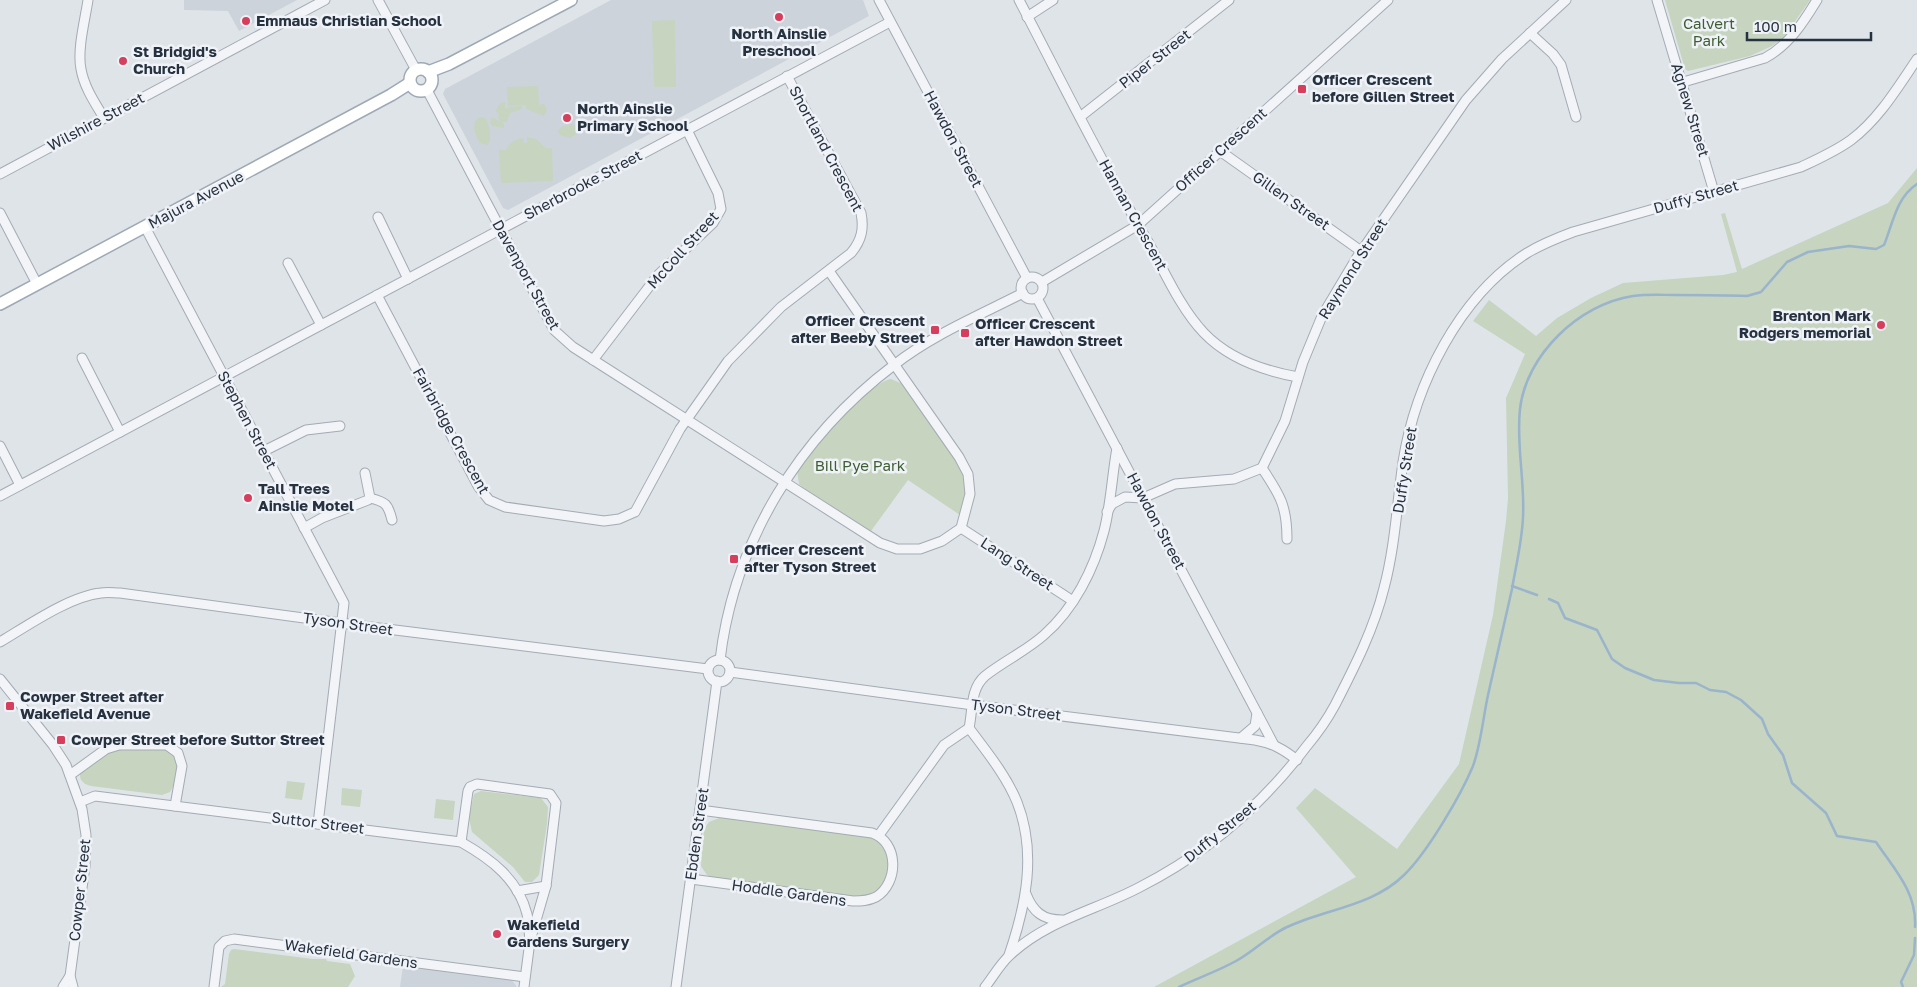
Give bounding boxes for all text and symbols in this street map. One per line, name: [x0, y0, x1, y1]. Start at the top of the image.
scale bar: [1747, 10, 1871, 42]
place label: Emmaus Christian School: [256, 11, 442, 29]
marker: North Ainslie Preschool: [773, 11, 785, 23]
park label: Calvert Park: [1683, 14, 1735, 49]
marker: Emmaus Christian School: [240, 15, 252, 27]
text: 100 m: [1754, 17, 1797, 35]
place label: North Ainslie Preschool: [731, 24, 827, 59]
street label: Piper Street: [1115, 25, 1194, 92]
place label: St Bridgid's Church: [133, 42, 217, 77]
marker: St Bridgid's Church: [117, 55, 129, 67]
street label: Agnew Street: [1668, 61, 1714, 159]
place label: Officer Crescent before Gillen Street: [1312, 70, 1455, 105]
street label: Shortland Crescent: [786, 83, 868, 215]
marker: Officer Crescent before Gillen Street: [1296, 83, 1308, 95]
street label: Hawdon Street: [921, 87, 987, 190]
street label: Wilshire Street: [44, 88, 147, 154]
place label: North Ainslie Primary School: [577, 99, 689, 134]
street label: Officer Crescent: [1171, 103, 1270, 195]
marker: North Ainslie Primary School: [561, 112, 573, 124]
street label: Sherbrooke Street: [520, 145, 645, 223]
street label: Hannan Crescent: [1096, 156, 1172, 273]
street label: Majura Avenue: [145, 166, 247, 232]
street label: Gillen Street: [1249, 167, 1334, 233]
street label: Duffy Street: [1651, 175, 1740, 217]
street label: McColl Street: [643, 207, 722, 292]
street label: Raymond Street: [1314, 215, 1390, 322]
street label: Davenport Street: [489, 216, 565, 333]
place label: Brenton Mark Rodgers memorial: [1739, 306, 1871, 341]
place label: Officer Crescent after Beeby Street: [791, 311, 925, 346]
place label: Officer Crescent after Hawdon Street: [975, 314, 1122, 349]
marker: Brenton Mark Rodgers memorial: [1875, 319, 1887, 331]
marker: Officer Crescent after Beeby Street: [929, 324, 941, 336]
marker: Officer Crescent after Hawdon Street: [959, 327, 971, 339]
street label: Fairbridge Crescent: [410, 364, 494, 497]
street label: Stephen Street: [214, 367, 281, 472]
street label: Duffy Street: [1388, 425, 1420, 514]
park label: Bill Pye Park: [815, 456, 906, 474]
street label: Hawdon Street: [1124, 469, 1190, 572]
place label: Tall Trees Ainslie Motel: [258, 479, 354, 514]
marker: Tall Trees Ainslie Motel: [242, 492, 254, 504]
street label: Lang Street: [978, 533, 1058, 594]
place label: Officer Crescent after Tyson Street: [744, 540, 876, 575]
marker: Officer Crescent after Tyson Street: [728, 553, 740, 565]
street label: Tyson Street: [302, 608, 394, 638]
place label: Cowper Street after Wakefield Avenue: [20, 687, 164, 722]
street label: Tyson Street: [970, 695, 1062, 723]
marker: Cowper Street after Wakefield Avenue: [4, 700, 16, 712]
place label: Cowper Street before Suttor Street: [71, 730, 325, 748]
marker: Cowper Street before Suttor Street: [55, 734, 67, 746]
street label: Ebden Street: [681, 786, 711, 882]
street label: Duffy Street: [1180, 797, 1259, 866]
street label: Suttor Street: [271, 807, 366, 837]
street label: Cowper Street: [65, 838, 93, 942]
street label: Hoddle Gardens: [731, 875, 848, 909]
place label: Wakefield Gardens Surgery: [507, 915, 630, 950]
marker: Wakefield Gardens Surgery: [491, 928, 503, 940]
street label: Wakefield Gardens: [283, 935, 419, 971]

